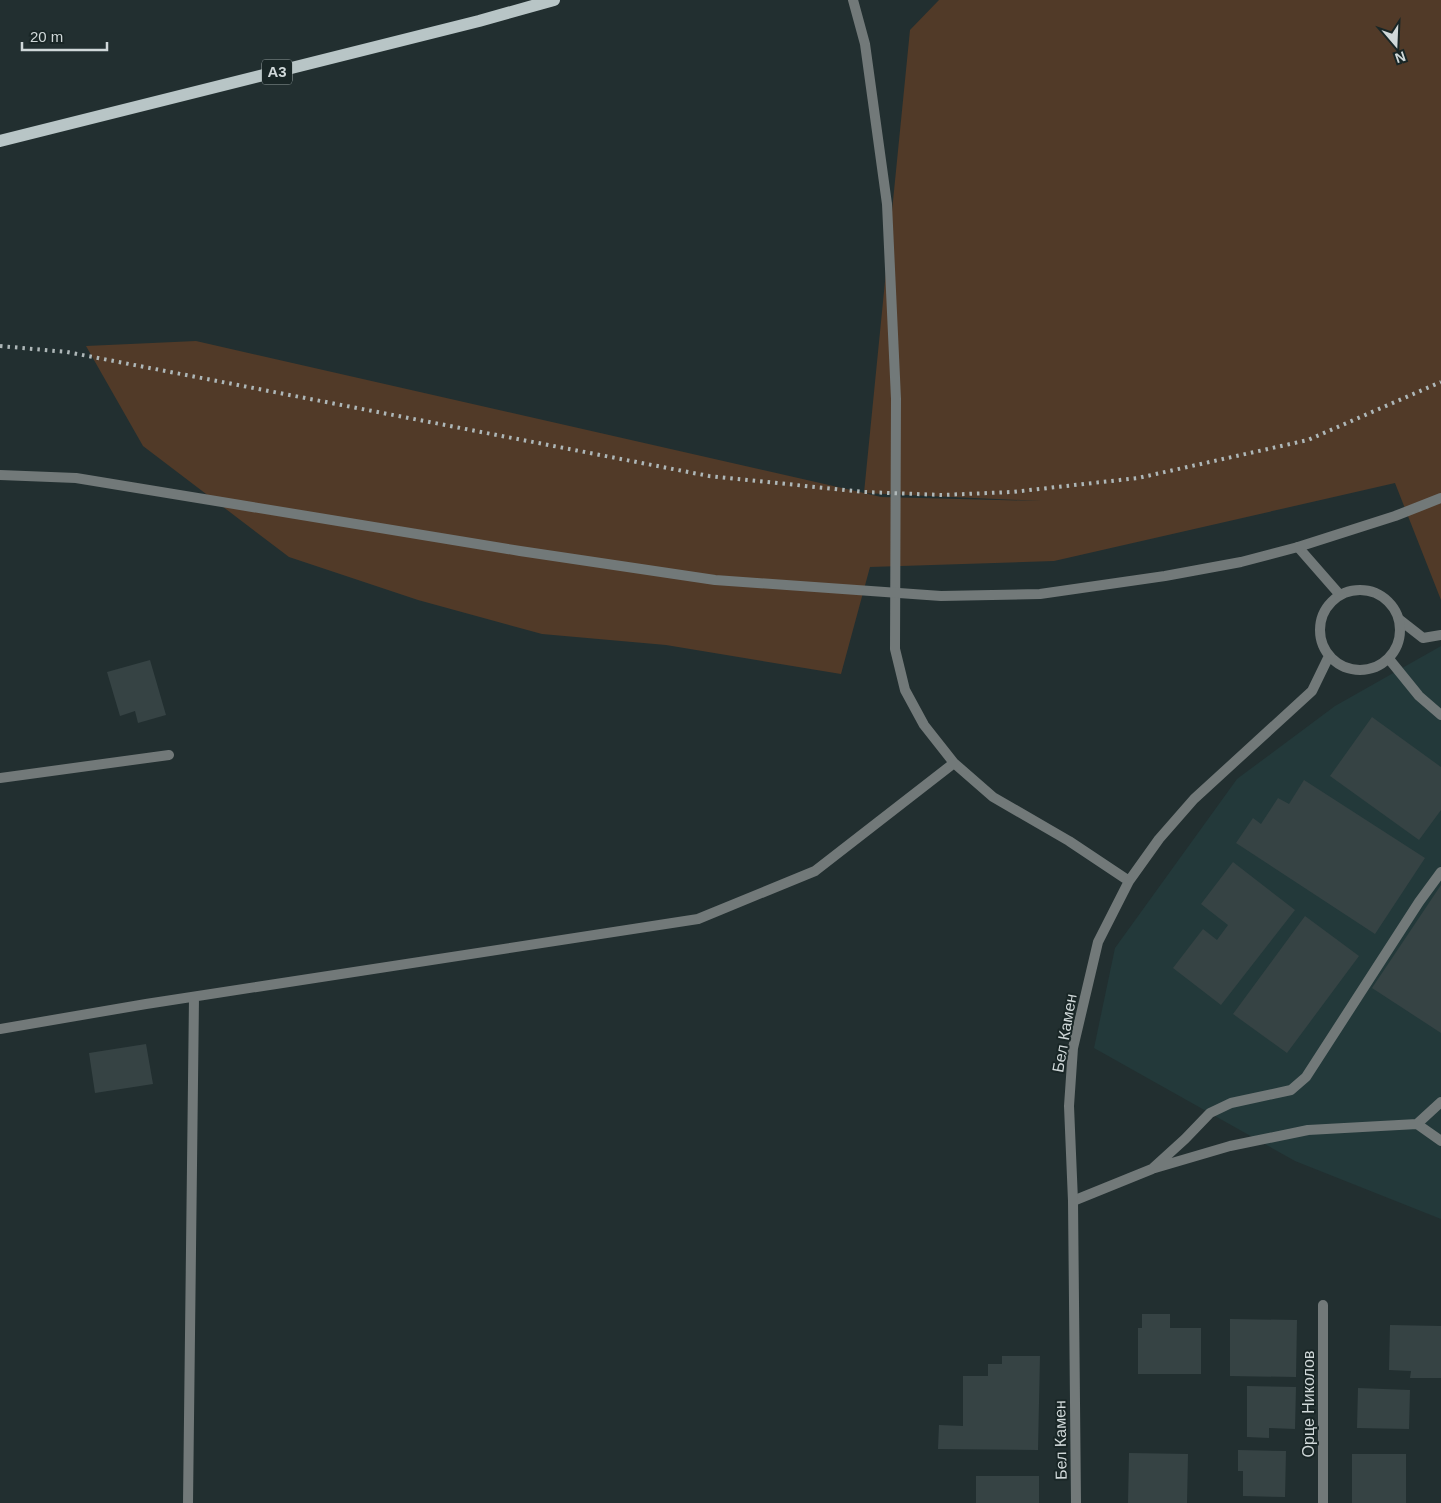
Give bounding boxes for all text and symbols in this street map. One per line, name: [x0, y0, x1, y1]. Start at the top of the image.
scale bar: [22, 20, 108, 52]
north arrow: [1371, 20, 1421, 70]
text: 20 m: [30, 28, 63, 45]
text: N: [1393, 48, 1408, 67]
road number: A3: [262, 60, 292, 84]
street label: Бел Камен: [1049, 992, 1080, 1074]
street label: Орце Николов: [1300, 1351, 1317, 1457]
street label: Бел Камен: [1051, 1400, 1070, 1480]

